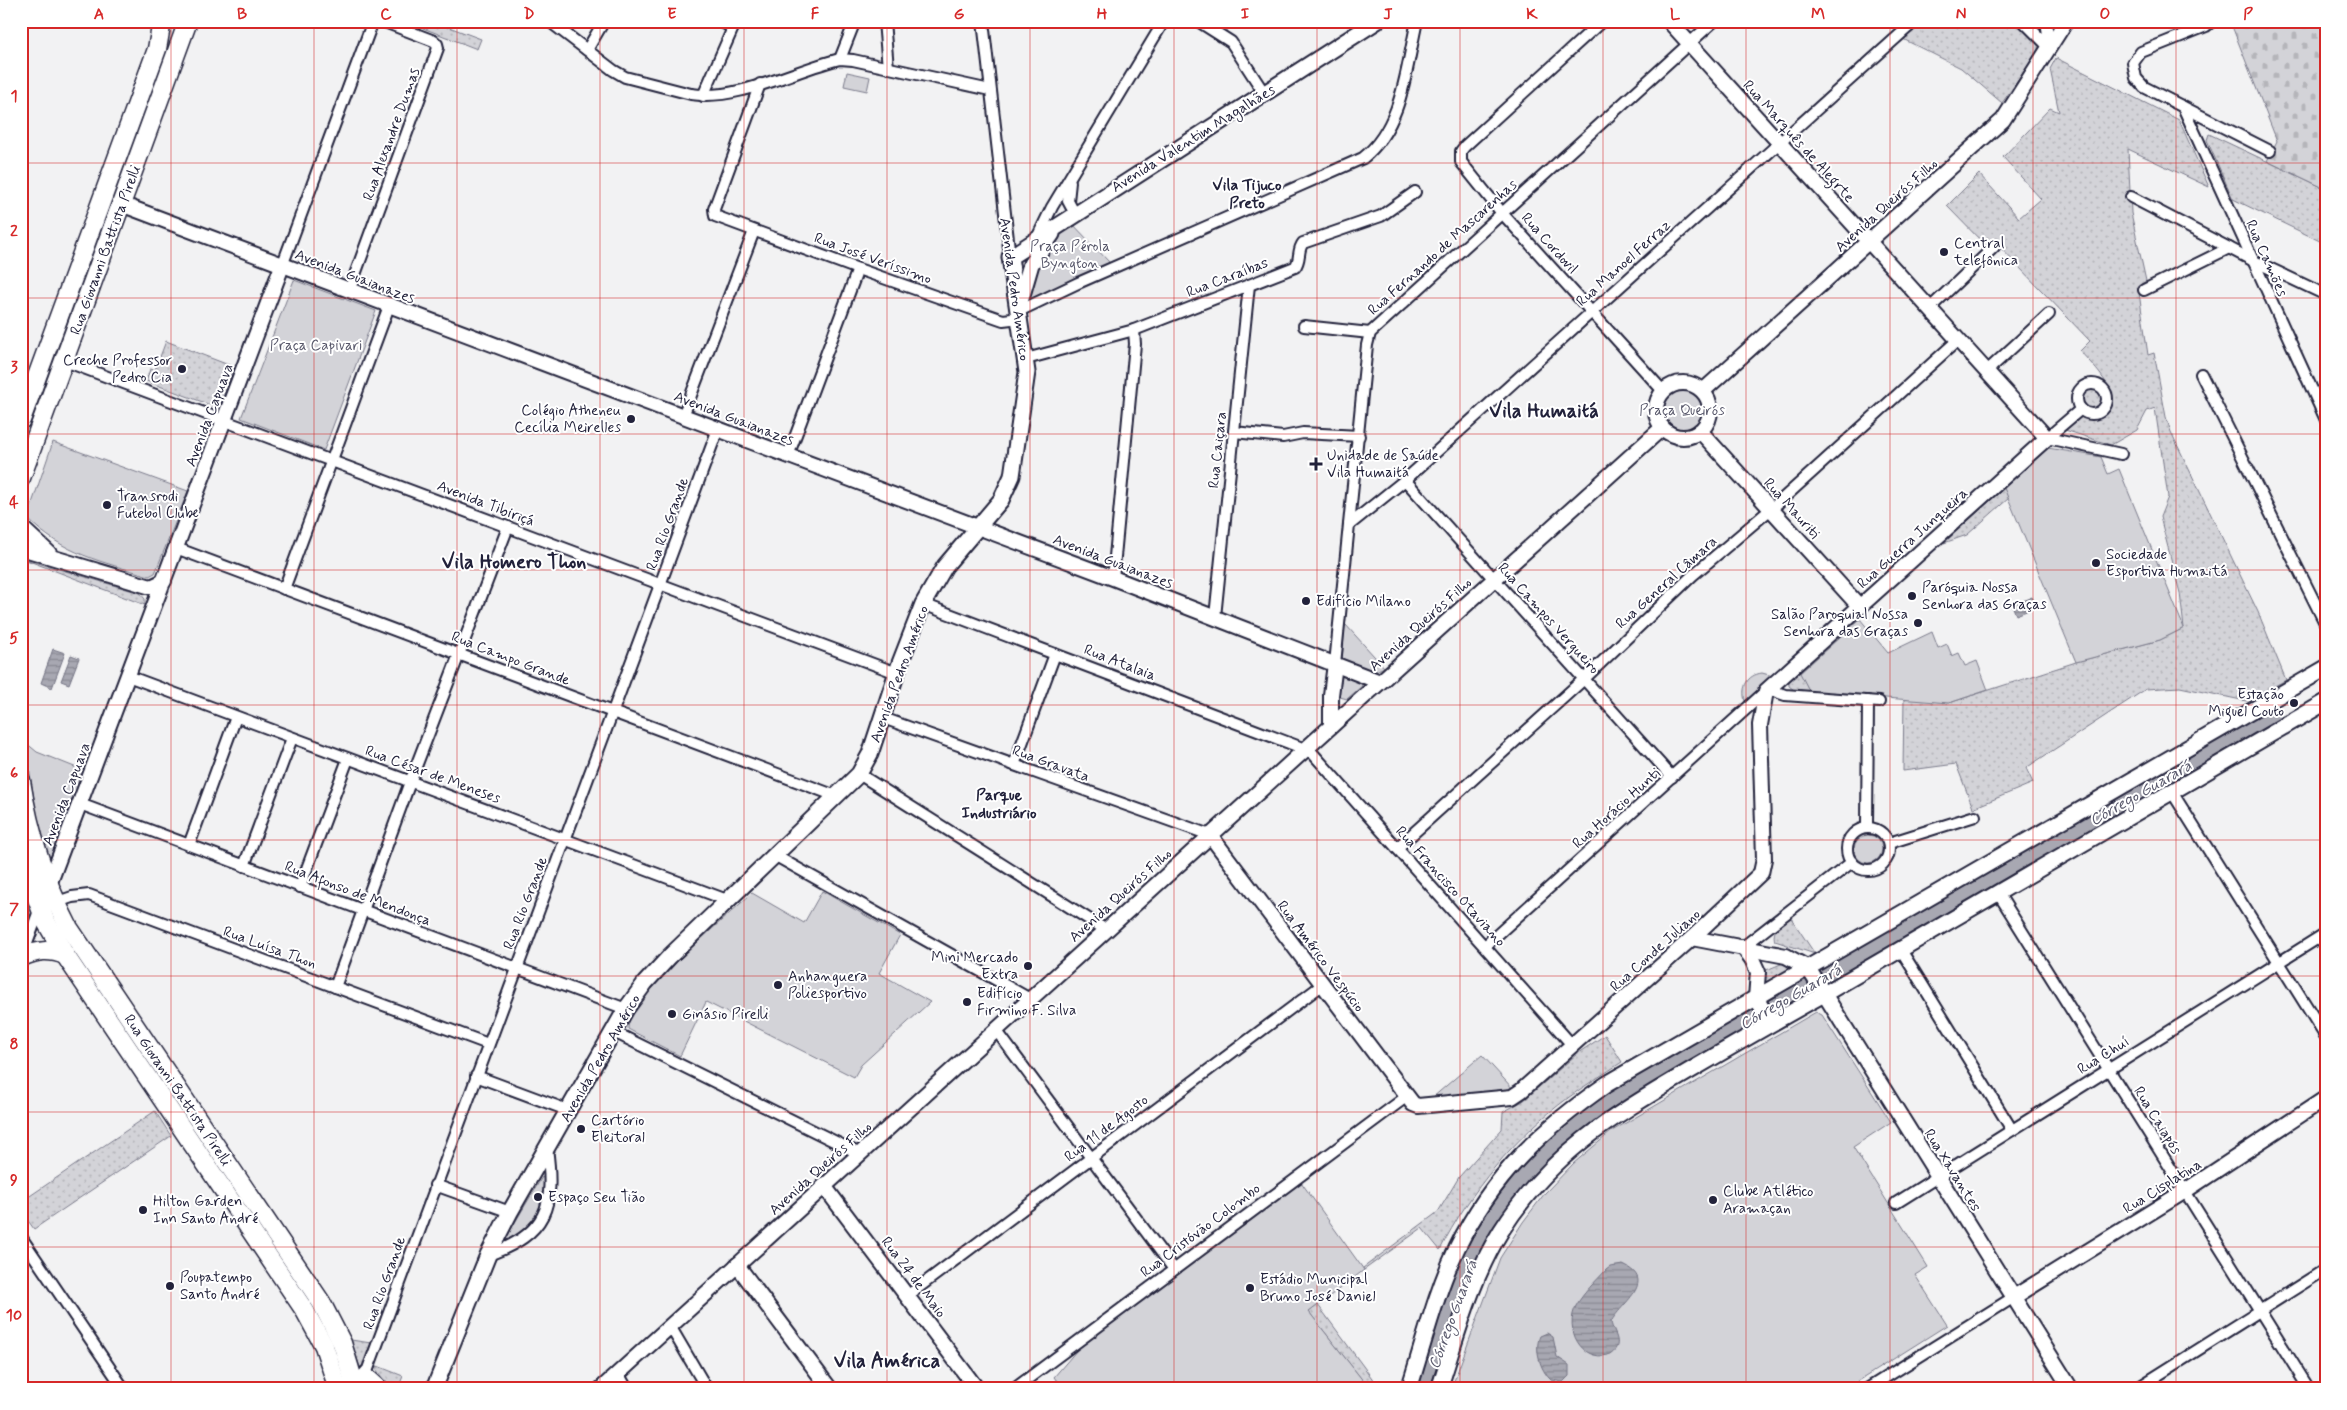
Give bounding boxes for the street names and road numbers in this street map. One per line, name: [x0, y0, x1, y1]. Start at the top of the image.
street label: Rua Alexandre Dumas: [359, 65, 425, 203]
street label: Rua Marquês de Alegrte: [1737, 76, 1859, 208]
street label: Avenida Valentim Magalhães: [1108, 80, 1280, 198]
street label: Avenida Queirós Filho: [1831, 154, 1942, 257]
street label: Rua Giovanni Battista Pirelli: [66, 163, 146, 338]
street label: Rua Fernando de Mascarenhas: [1364, 175, 1522, 320]
street label: Rua Cordovil: [1516, 209, 1582, 279]
street label: Avenida Pedro Américo: [994, 216, 1034, 362]
street label: Rua Manoel Ferraz: [1572, 216, 1675, 312]
street label: Rua Camões: [2240, 217, 2292, 300]
street label: Rua José Veríssimo: [811, 228, 934, 289]
street label: Avenida Guaianazes: [292, 245, 418, 309]
street label: Rua Caraíbas: [1183, 253, 1272, 303]
street label: Avenida Capuava: [181, 361, 239, 470]
street label: Avenida Guaianazes: [671, 387, 797, 451]
street label: Rua Caiçara: [1204, 411, 1232, 490]
street label: Rua Mauriti: [1759, 474, 1824, 544]
street label: Rua Rio Grande: [642, 475, 694, 574]
street label: Avenida Tibiriçá: [434, 476, 537, 532]
street label: Rua Guerra Junqueira: [1853, 483, 1972, 594]
street label: Avenida Guaianazes: [1050, 530, 1176, 594]
street label: Rua General Câmara: [1612, 532, 1722, 634]
street label: Rua Campos Vergueiro: [1493, 559, 1604, 679]
street label: Avenida Queirós Filho: [1365, 573, 1476, 676]
street label: Avenida Pedro Américo: [866, 603, 934, 746]
street label: Rua Campo Grande: [448, 627, 573, 691]
street label: Rua Atalaia: [1081, 640, 1159, 686]
street label: Avenida Capuava: [38, 740, 96, 849]
street label: Rua César de Meneses: [362, 741, 504, 809]
street label: Rua Gravata: [1009, 741, 1092, 787]
street label: Rua Horácio Hunti: [1568, 764, 1665, 854]
street label: Rua Francisco Otaviano: [1391, 822, 1510, 951]
street label: Avenida Queirós Filho: [1065, 844, 1176, 947]
street label: Rua Rio Grande: [499, 854, 553, 953]
street label: Rua Afonso de Mendonça: [281, 857, 434, 933]
street label: Rua Américo Vespúcio: [1272, 897, 1369, 1016]
street label: Rua Conde Juliano: [1606, 905, 1705, 997]
street label: Rua Luísa Thon: [220, 922, 319, 974]
street label: Avenida Pedro Américo: [556, 991, 646, 1126]
street label: Rua Giovanni Battista Pirelli: [119, 1011, 236, 1171]
street label: Rua Chuí: [2074, 1032, 2133, 1080]
street label: Rua Caiapós: [2128, 1083, 2186, 1159]
street label: Rua 11 de Agosto: [1060, 1091, 1153, 1167]
street label: Avenida Queirós Filho: [765, 1117, 876, 1220]
street label: Rua Xavantes: [1919, 1125, 1986, 1216]
street label: Rua Cisplatina: [2119, 1155, 2206, 1219]
street label: Rua Cristóvão Colombo: [1137, 1179, 1265, 1283]
street label: Rua 24 de Maio: [876, 1233, 950, 1322]
street label: Rua Rio Grande: [359, 1234, 411, 1333]

